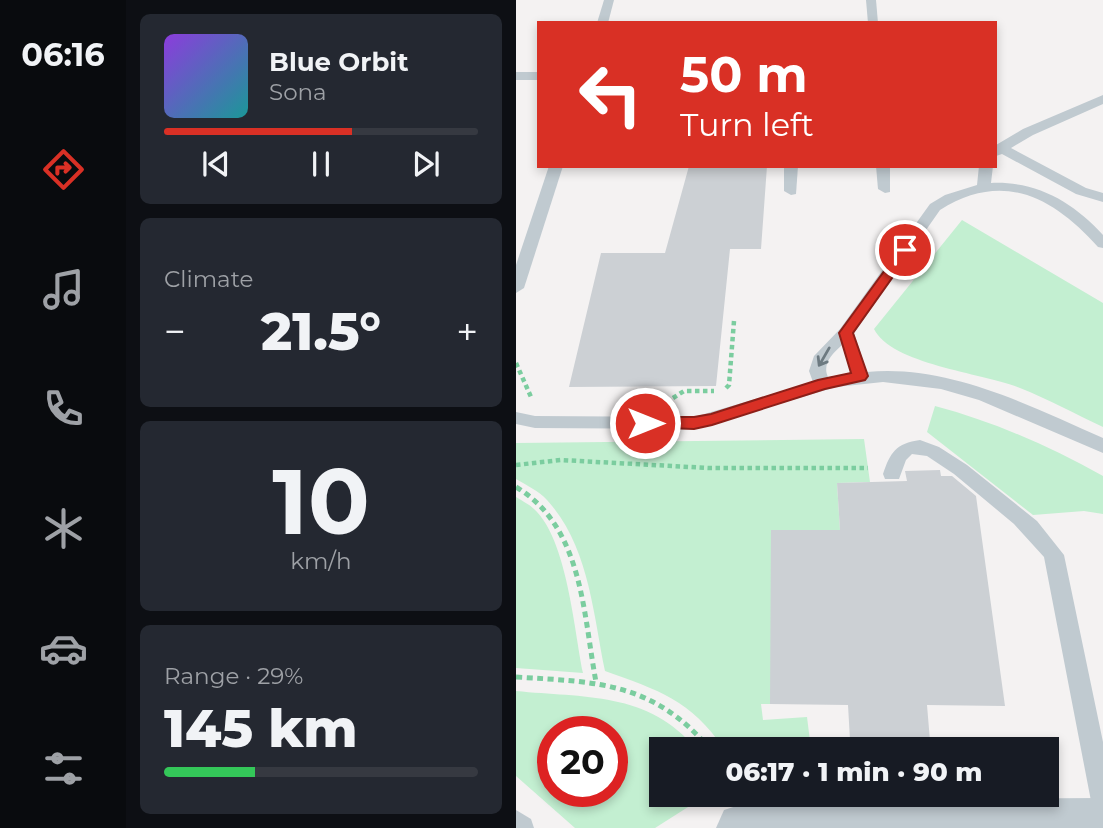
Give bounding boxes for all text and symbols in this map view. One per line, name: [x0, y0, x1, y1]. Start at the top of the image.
text: 06:16: [21, 35, 105, 74]
text: 50 m: [680, 45, 808, 104]
text: Blue Orbit: [269, 46, 408, 78]
icon: left: [565, 49, 656, 140]
text: Sona: [269, 78, 327, 106]
text: Turn left: [680, 105, 814, 144]
icon: directions: [39, 145, 88, 194]
icon: previous: [197, 145, 235, 183]
icon: pause: [302, 145, 340, 183]
icon: next: [407, 145, 445, 183]
pin: [875, 220, 935, 280]
icon: arrive: [886, 231, 924, 269]
icon: music: [39, 265, 88, 314]
text: Climate: [164, 265, 253, 293]
text: 21.5°: [261, 300, 381, 363]
text: −: [164, 308, 186, 355]
text: +: [456, 308, 478, 355]
one-way arrow: [817, 347, 831, 367]
icon: phone: [39, 384, 88, 433]
position arrow: [608, 386, 682, 460]
text: 10: [272, 446, 370, 557]
icon: climate: [39, 504, 88, 553]
text: km/h: [290, 547, 352, 575]
icon: car: [39, 624, 88, 673]
text: Range · 29%: [164, 662, 303, 690]
text: 145 km: [164, 697, 358, 760]
speed limit sign: 20: [537, 716, 628, 807]
icon: filters: [39, 744, 88, 793]
text: 06:17 · 1 min · 90 m: [726, 756, 982, 788]

